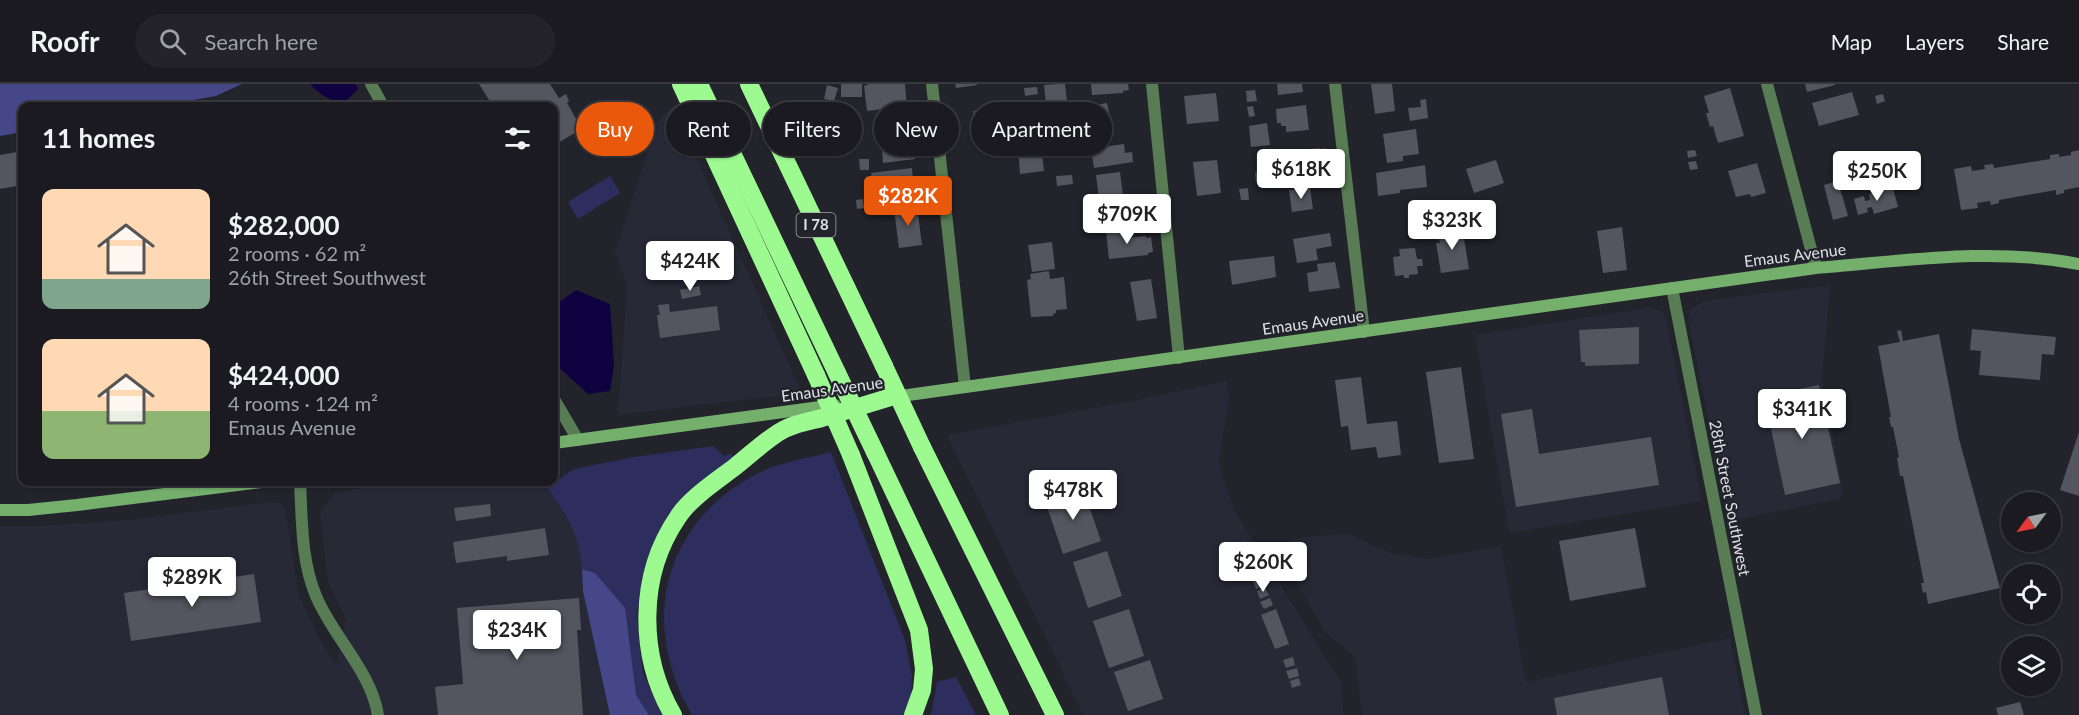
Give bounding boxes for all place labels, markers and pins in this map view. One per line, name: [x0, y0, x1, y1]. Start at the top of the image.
pin: $618K: [1259, 149, 1343, 200]
pin: $250K: [1835, 151, 1919, 202]
pin: $282K: [866, 176, 950, 227]
pin: $709K: [1085, 194, 1169, 245]
pin: $323K: [1410, 200, 1494, 251]
pin: $424K: [648, 241, 732, 292]
pin: $341K: [1760, 389, 1844, 440]
pin: $478K: [1031, 470, 1115, 521]
pin: $260K: [1221, 542, 1305, 593]
pin: $289K: [150, 557, 234, 608]
pin: $234K: [475, 610, 559, 661]

